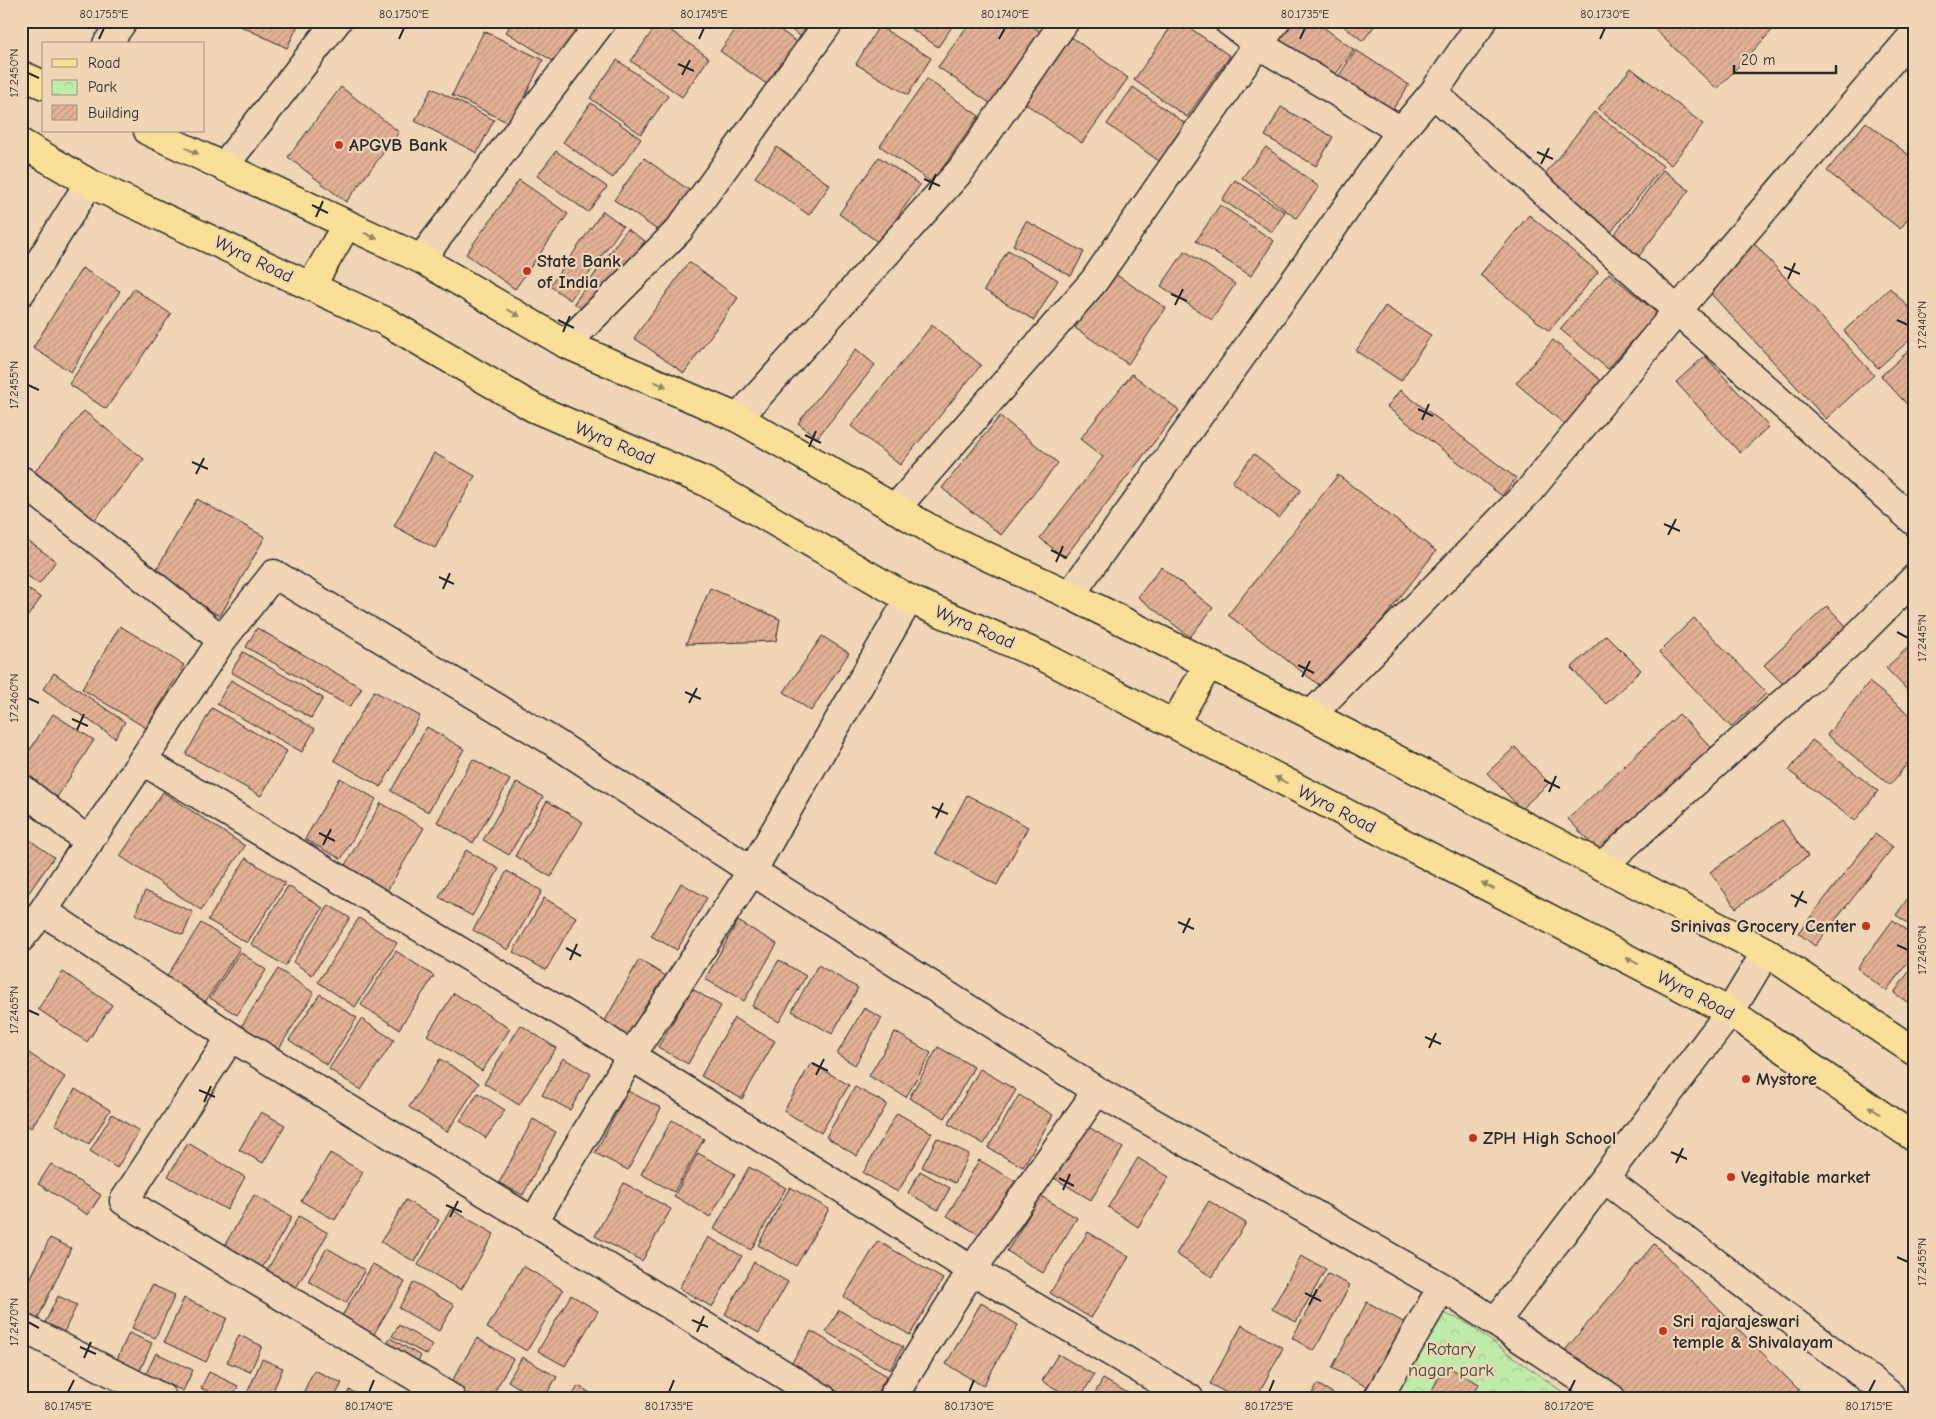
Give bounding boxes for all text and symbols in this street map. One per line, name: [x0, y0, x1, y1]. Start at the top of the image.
text: 80.1755°E: [80, 7, 128, 21]
text: 80.1750°E: [379, 7, 429, 21]
text: 80.1745°E: [680, 7, 728, 21]
text: 80.1740°E: [981, 7, 1029, 21]
text: 80.1735°E: [1281, 7, 1329, 21]
text: 80.1730°E: [1580, 7, 1630, 21]
legend: [42, 42, 205, 132]
scale bar: [1734, 42, 1836, 74]
text: 17.2450°N: [7, 49, 21, 97]
text: 20 m: [1741, 51, 1775, 69]
text: Road: [88, 54, 120, 72]
text: Park: [88, 78, 117, 96]
text: Building: [88, 104, 139, 122]
place label: APGVB Bank: [349, 135, 448, 156]
marker: APGVB Bank: [333, 139, 345, 151]
one-way arrow: [185, 147, 200, 156]
street label: Wyra Road: [211, 231, 296, 287]
one-way arrow: [364, 232, 378, 240]
place label: State Bank of India: [537, 251, 621, 293]
marker: State Bank of India: [521, 265, 533, 277]
text: 17.2440°N: [1915, 301, 1929, 349]
one-way arrow: [507, 309, 520, 318]
text: 17.2455°N: [7, 361, 21, 409]
one-way arrow: [653, 381, 667, 389]
street label: Wyra Road: [572, 417, 658, 470]
street label: Wyra Road: [932, 601, 1018, 654]
text: 17.2445°N: [1915, 614, 1929, 662]
text: 17.2460°N: [7, 674, 21, 722]
one-way arrow: [1274, 776, 1288, 784]
street label: Wyra Road: [1294, 781, 1379, 838]
one-way arrow: [1481, 882, 1494, 891]
place label: Srinivas Grocery Center: [1671, 916, 1857, 937]
marker: Srinivas Grocery Center: [1860, 920, 1872, 932]
text: 17.2450°N: [1915, 926, 1929, 974]
one-way arrow: [1625, 957, 1639, 965]
street label: Wyra Road: [1653, 966, 1738, 1025]
text: 17.2465°N: [7, 986, 21, 1034]
place label: Mystore: [1756, 1069, 1817, 1090]
marker: Mystore: [1740, 1073, 1752, 1085]
one-way arrow: [1868, 1105, 1881, 1115]
place label: ZPH High School: [1483, 1128, 1616, 1149]
marker: ZPH High School: [1467, 1132, 1479, 1144]
place label: Vegitable market: [1741, 1167, 1871, 1188]
marker: Vegitable market: [1725, 1171, 1737, 1183]
text: 17.2455°N: [1915, 1238, 1929, 1286]
text: 17.2470°N: [7, 1298, 21, 1346]
place label: Sri rajarajeswari temple & Shivalayam: [1672, 1311, 1833, 1353]
marker: Sri rajarajeswari temple & Shivalayam: [1657, 1325, 1669, 1337]
park label: Rotary nagar park: [1408, 1339, 1494, 1381]
text: 80.1745°E: [44, 1399, 92, 1413]
text: 80.1740°E: [345, 1399, 393, 1413]
text: 80.1735°E: [645, 1399, 693, 1413]
text: 80.1730°E: [944, 1399, 994, 1413]
text: 80.1725°E: [1245, 1399, 1293, 1413]
text: 80.1720°E: [1544, 1399, 1594, 1413]
text: 80.1715°E: [1845, 1399, 1893, 1413]

